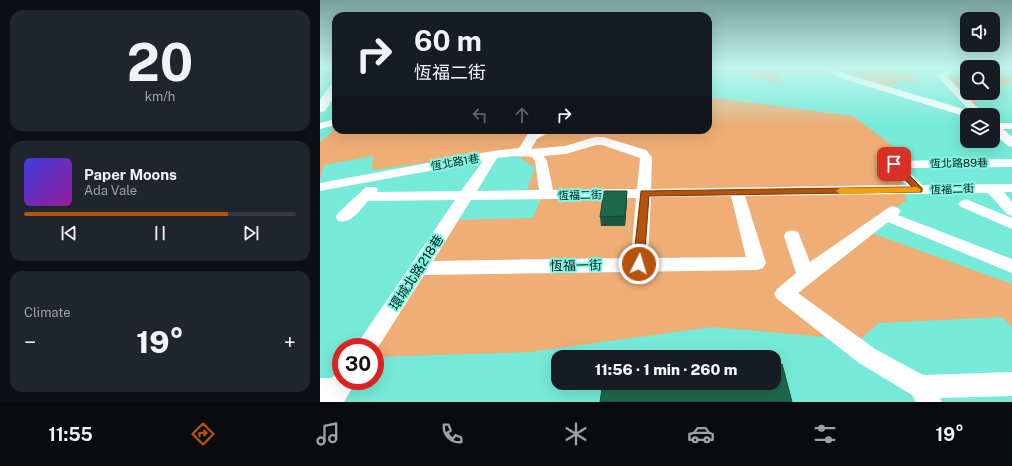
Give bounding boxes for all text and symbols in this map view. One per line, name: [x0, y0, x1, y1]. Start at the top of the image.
map controls: [960, 12, 1000, 148]
button: sound: [960, 12, 1000, 52]
text: 60 m: [414, 24, 482, 57]
icon: right: [348, 28, 400, 80]
text: 20: [127, 32, 193, 93]
button: search: [960, 60, 1000, 100]
text: 恆福二街: [414, 62, 486, 83]
text: km/h: [145, 89, 175, 104]
icon: left: [469, 104, 491, 126]
icon: ahead: [511, 104, 533, 126]
icon: right: [553, 104, 575, 126]
button: layers: [960, 108, 1000, 148]
pin: [877, 147, 911, 181]
street label: 恆北路1巷: [430, 152, 480, 172]
icon: arrive: [883, 153, 905, 175]
street label: 恆北路89巷: [930, 156, 988, 170]
text: Paper Moons: [84, 166, 177, 183]
street label: 恆福二街: [930, 182, 974, 196]
text: Ada Vale: [84, 183, 137, 198]
street label: 恆福二街: [558, 189, 602, 201]
icon: previous: [58, 222, 80, 244]
icon: pause: [149, 222, 171, 244]
icon: next: [240, 222, 262, 244]
street label: 環城北路218巷: [387, 232, 446, 313]
position arrow: [618, 243, 660, 285]
street label: 恆福一街: [550, 258, 602, 273]
text: Climate: [24, 305, 71, 320]
text: 19°: [136, 324, 184, 360]
text: −: [24, 329, 36, 355]
text: +: [284, 329, 296, 355]
speed limit sign: 30: [332, 338, 384, 390]
text: 11:56 · 1 min · 260 m: [595, 361, 737, 378]
icon: directions: [189, 420, 217, 448]
icon: music: [314, 420, 342, 448]
icon: phone: [438, 420, 466, 448]
icon: climate: [562, 420, 590, 448]
icon: car: [687, 420, 715, 448]
icon: filters: [811, 420, 839, 448]
text: 11:55: [48, 424, 93, 445]
text: 19°: [936, 424, 964, 445]

